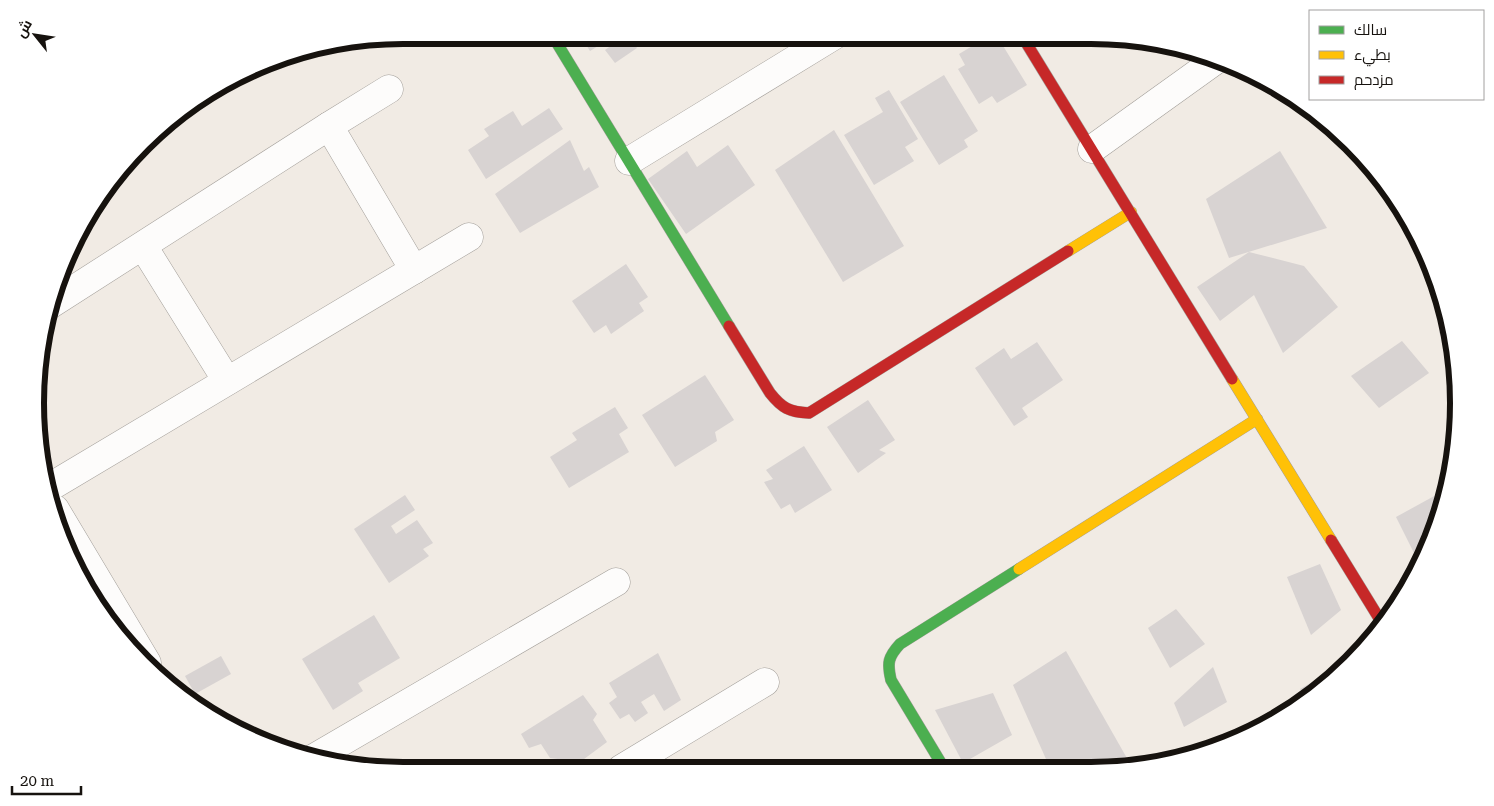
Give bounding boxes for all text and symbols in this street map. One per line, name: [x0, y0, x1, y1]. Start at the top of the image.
north arrow: [10, 10, 60, 60]
legend: [1309, 10, 1484, 100]
text: ش: [12, 17, 36, 41]
text: سالك: [1354, 21, 1387, 39]
text: بطيء: [1354, 46, 1391, 67]
text: مزدحم: [1354, 71, 1394, 90]
scale bar: [12, 764, 81, 796]
text: 20 m: [20, 772, 55, 790]

